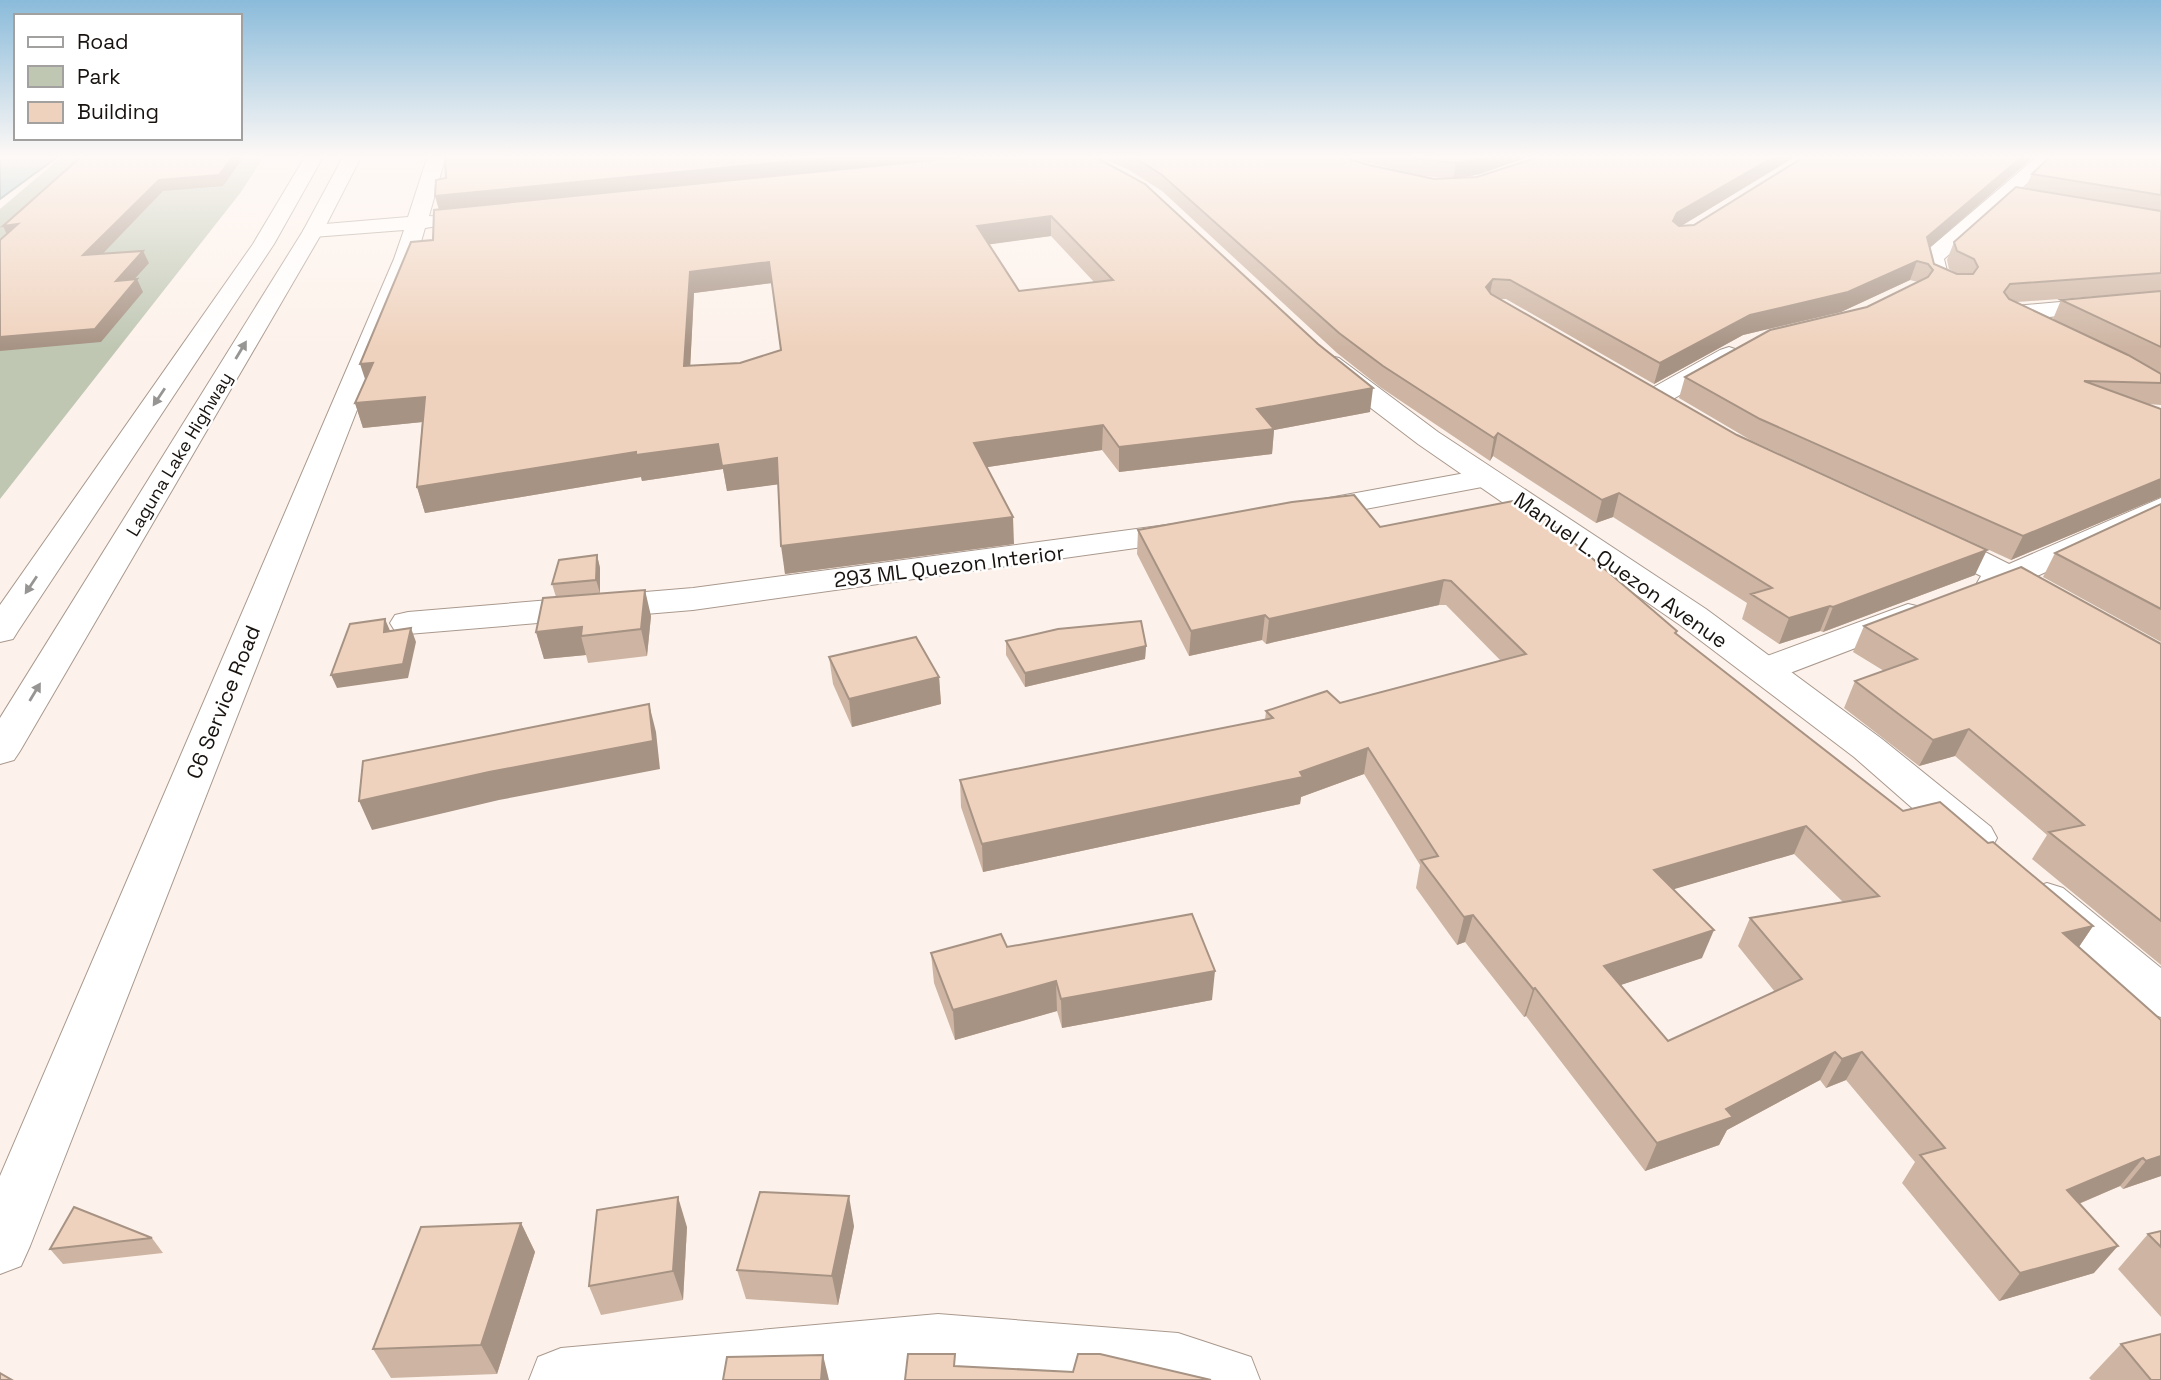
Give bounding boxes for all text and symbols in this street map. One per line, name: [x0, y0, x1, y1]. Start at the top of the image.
legend: [14, 14, 242, 140]
text: Road: [77, 28, 129, 55]
text: Park: [77, 63, 121, 90]
text: Building: [77, 98, 159, 125]
one-way arrow: [235, 341, 247, 360]
street label: Laguna Lake Highway: [121, 368, 237, 540]
one-way arrow: [152, 388, 166, 406]
street label: Manuel L. Quezon Avenue: [1509, 486, 1733, 654]
street label: 293 ML Quezon Interior: [832, 538, 1066, 594]
one-way arrow: [24, 576, 38, 594]
street label: C6 Service Road: [180, 621, 266, 783]
one-way arrow: [29, 683, 41, 702]

